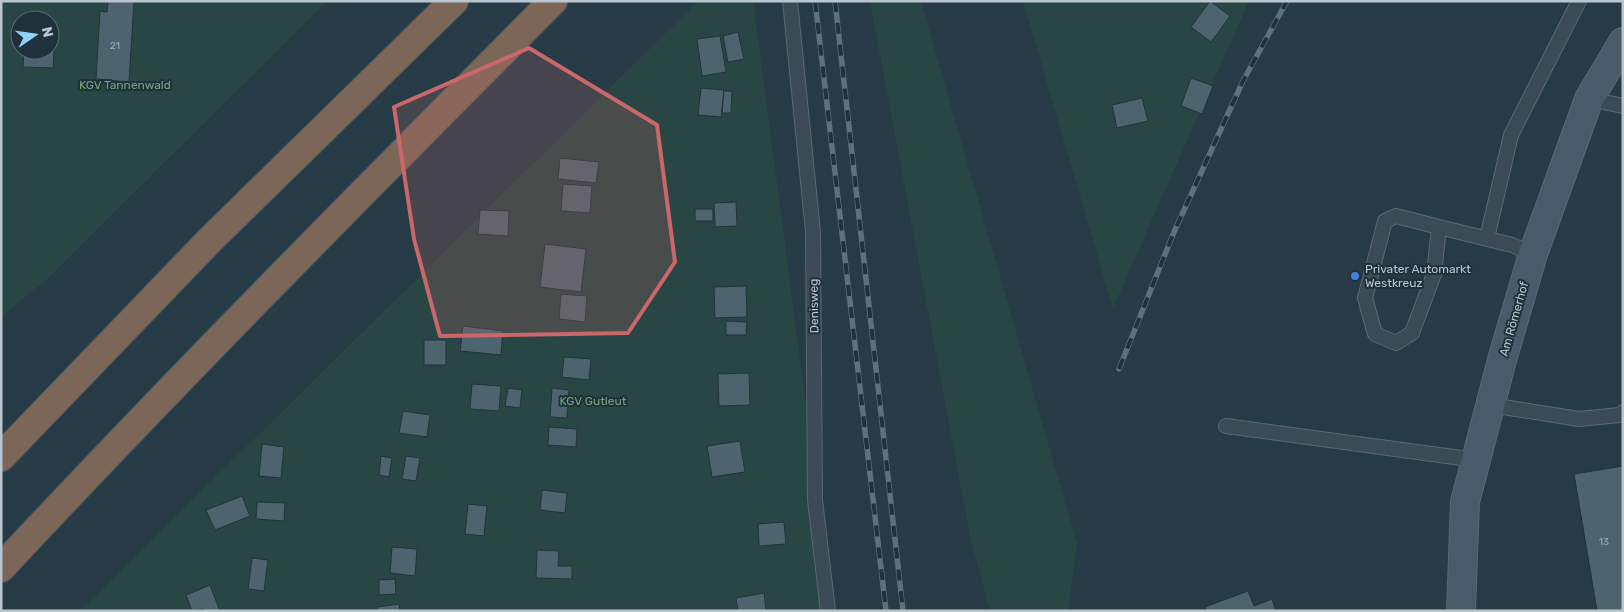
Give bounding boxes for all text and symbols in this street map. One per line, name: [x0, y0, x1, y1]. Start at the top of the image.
north arrow: [10, 10, 60, 60]
text: N: [38, 25, 57, 39]
house number: 21: [110, 40, 120, 52]
park label: KGV Tannenwald: [79, 78, 171, 92]
place label: Privater Automarkt Westkreuz: [1365, 262, 1471, 290]
marker: Privater Automarkt Westkreuz: [1349, 270, 1361, 282]
street label: Denisweg: [807, 279, 821, 333]
street label: Am Römerhof: [1497, 280, 1531, 358]
park label: KGV Gutleut: [560, 394, 627, 408]
house number: 13: [1599, 536, 1609, 548]

